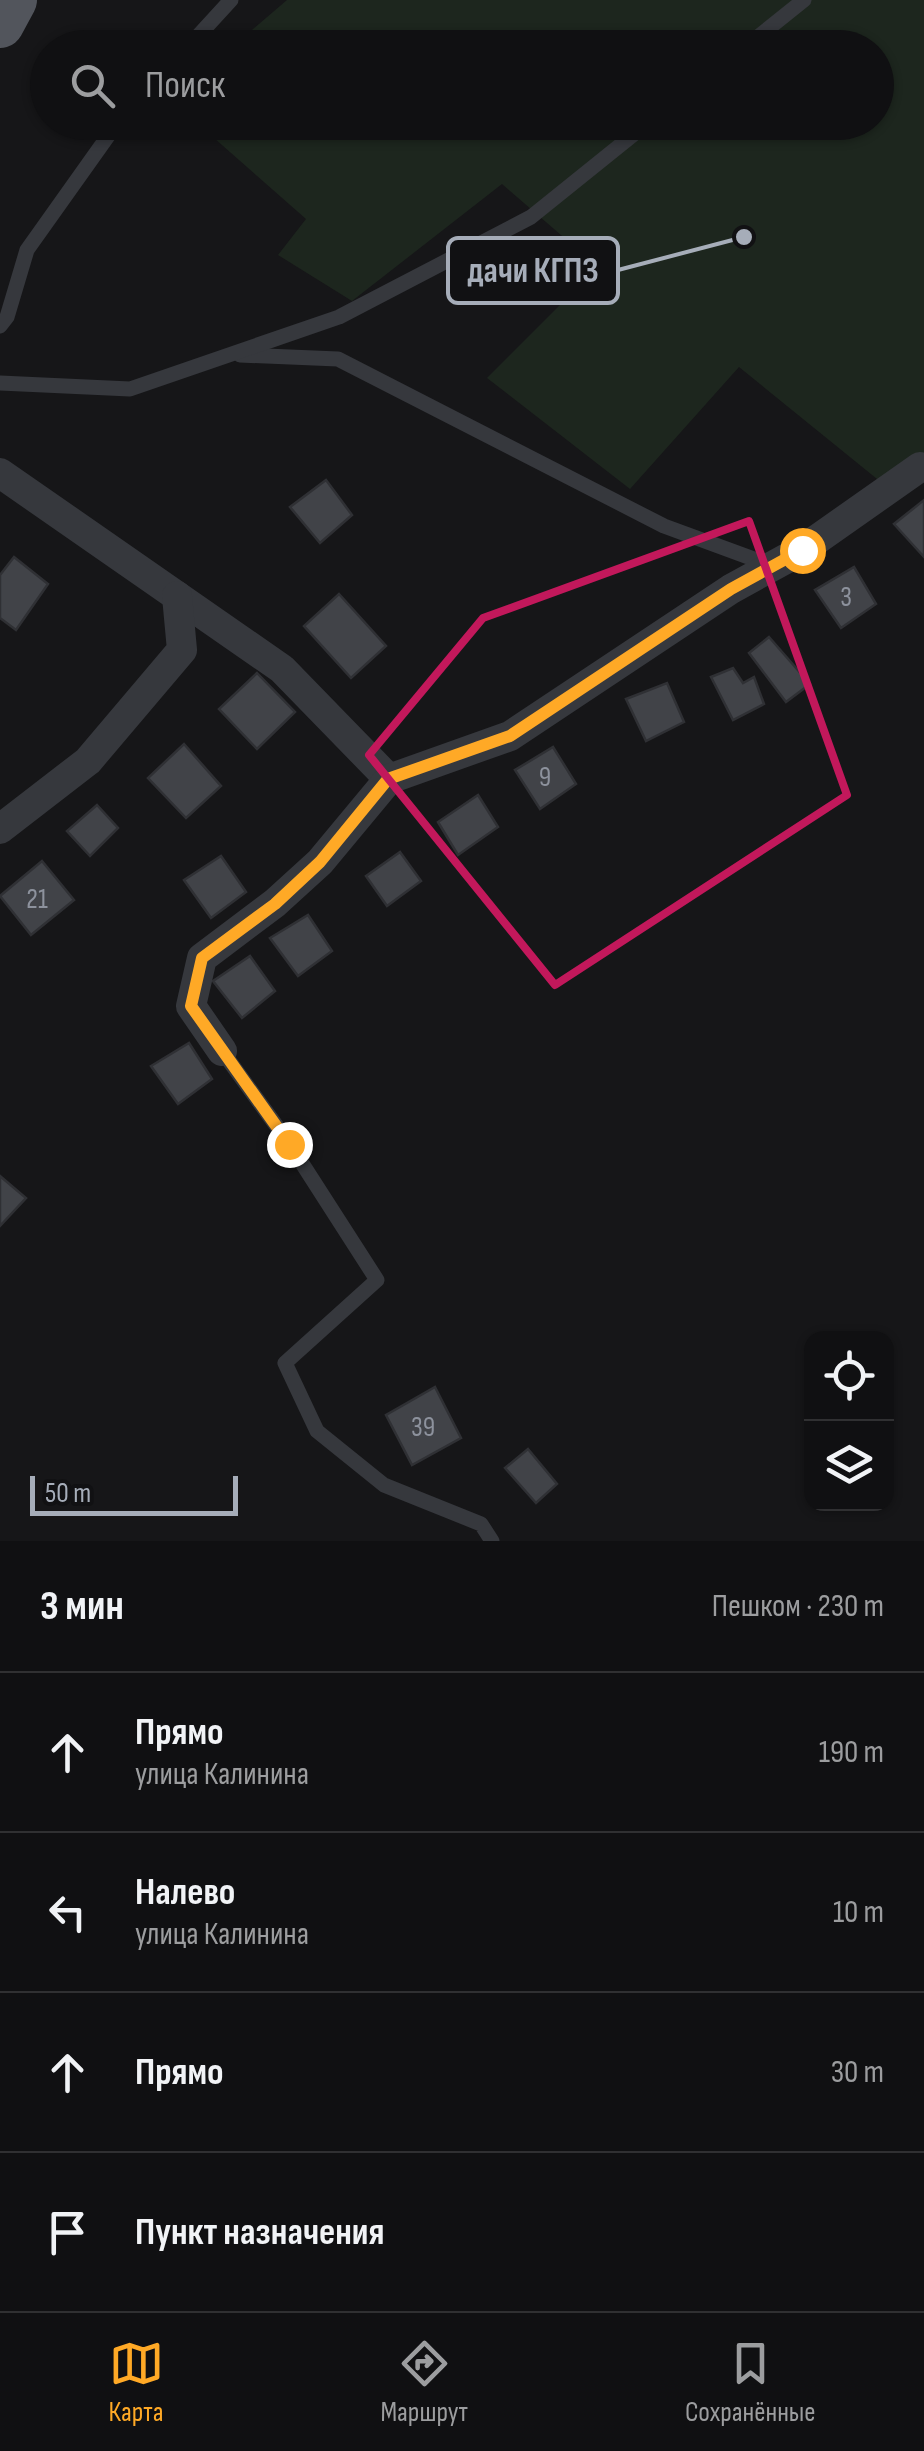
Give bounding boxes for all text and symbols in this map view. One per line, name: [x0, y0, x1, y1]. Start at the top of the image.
search box: [30, 30, 894, 140]
icon: search: [65, 58, 120, 113]
text: Поиск: [145, 63, 225, 108]
callout: дачи КГПЗ: [448, 238, 618, 303]
text: дачи КГПЗ: [467, 250, 599, 293]
route start: [780, 528, 826, 574]
house number: 3: [840, 581, 852, 614]
house number: 9: [539, 761, 551, 794]
house number: 21: [26, 883, 48, 916]
route end: [267, 1122, 313, 1168]
map controls: [804, 1331, 894, 1511]
button: locate: [804, 1331, 894, 1421]
house number: 39: [411, 1411, 435, 1444]
button: layers: [804, 1421, 894, 1511]
scale bar: [30, 1471, 238, 1516]
text: 50 m: [45, 1477, 91, 1510]
text: 3 мин: [40, 1581, 124, 1632]
text: Пешком · 230 m: [712, 1587, 884, 1626]
text: Прямо: [135, 1710, 224, 1755]
icon: ahead: [40, 1725, 95, 1780]
text: 190 m: [819, 1733, 884, 1772]
text: улица Калинина: [135, 1755, 309, 1794]
text: Налево: [135, 1870, 235, 1915]
icon: left: [40, 1885, 95, 1940]
text: 10 m: [833, 1893, 884, 1932]
text: улица Калинина: [135, 1915, 309, 1954]
icon: ahead: [40, 2045, 95, 2100]
text: Прямо: [135, 2050, 224, 2095]
text: 30 m: [831, 2053, 884, 2092]
icon: arrive: [40, 2205, 95, 2260]
text: Пункт назначения: [135, 2210, 384, 2255]
tab: Карта: [108, 2336, 164, 2429]
tab: Маршрут: [380, 2336, 468, 2429]
tab: Сохранённые: [685, 2336, 816, 2429]

